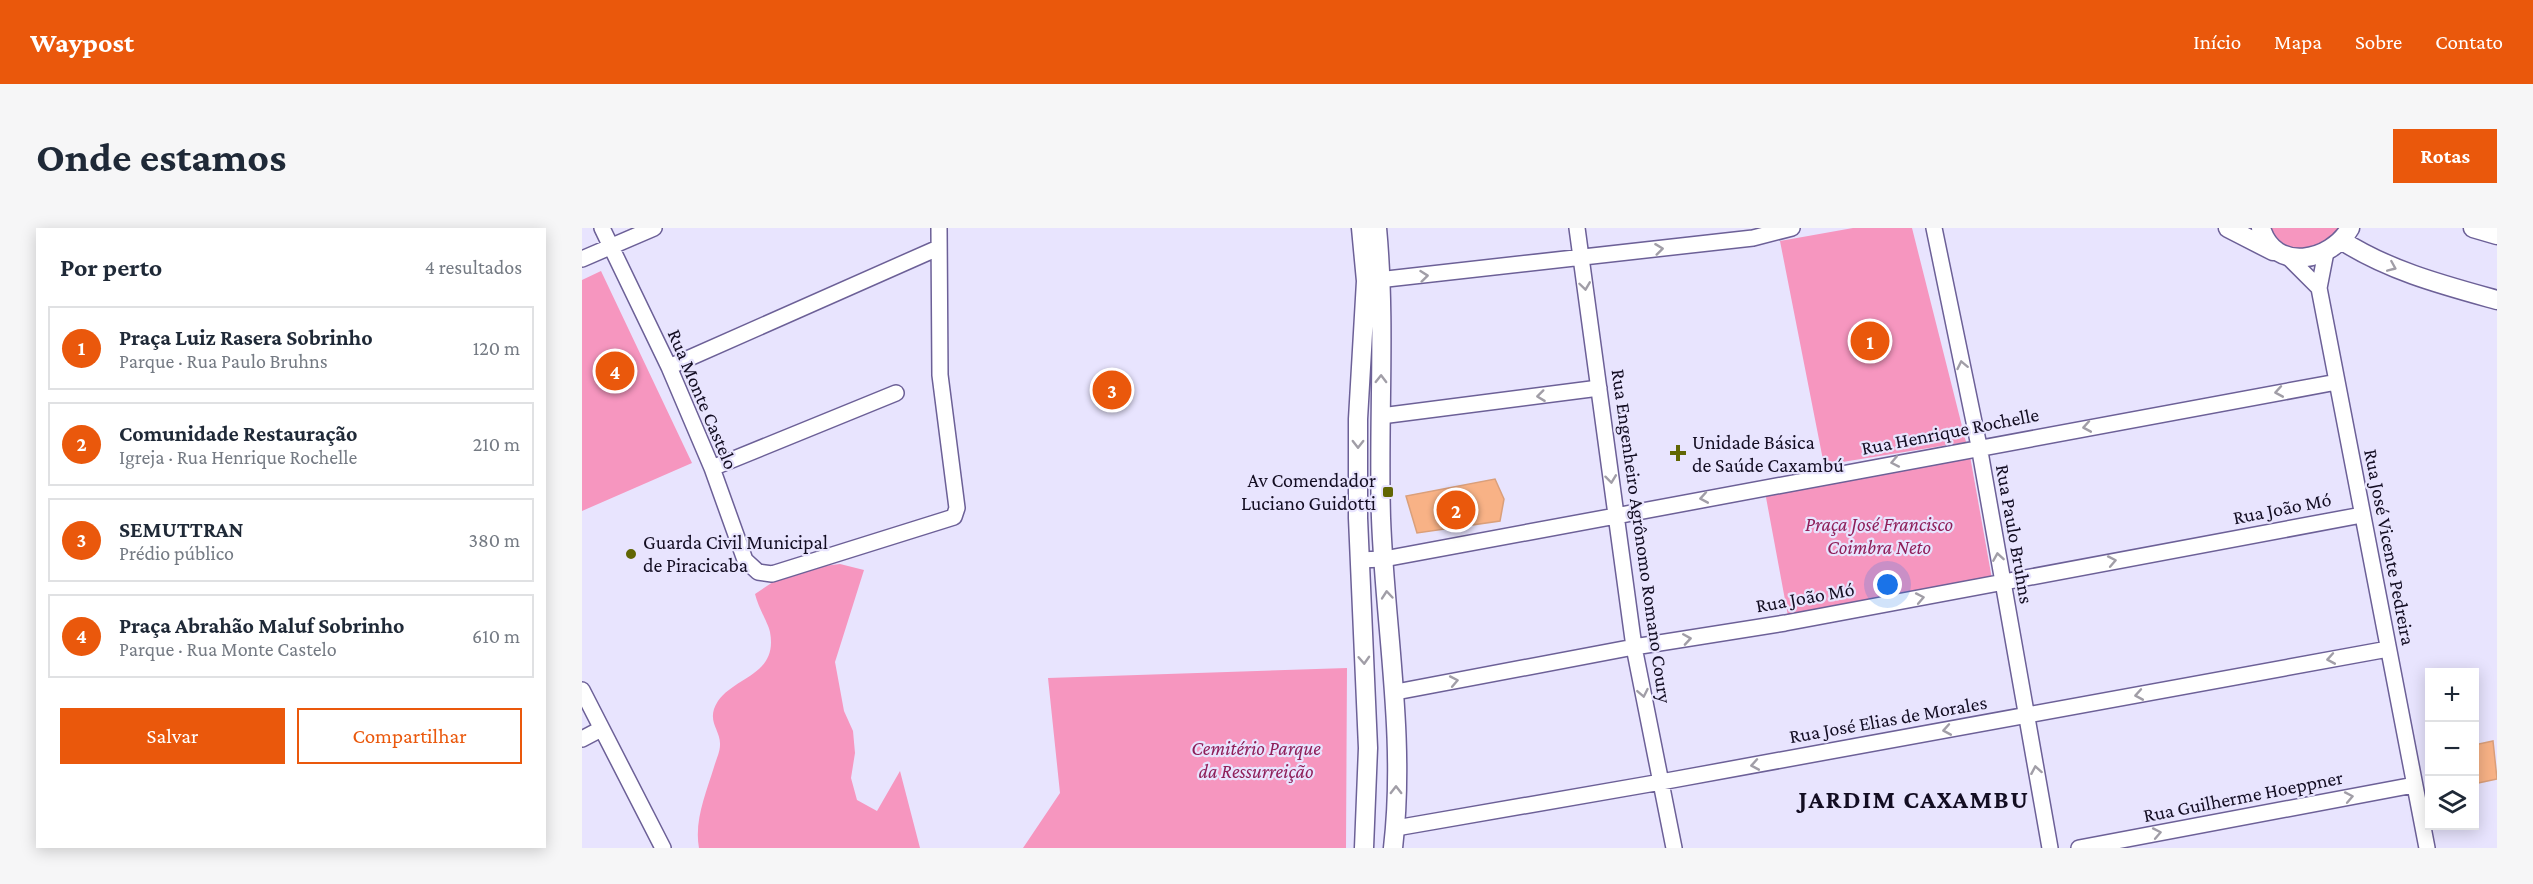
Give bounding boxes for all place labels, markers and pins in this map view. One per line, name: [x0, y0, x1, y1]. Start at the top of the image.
pin: 1: [1850, 318, 1890, 364]
pin: 4: [596, 348, 634, 394]
pin: 3: [1092, 368, 1132, 412]
place label: Unidade Básica de Saúde Caxambú: [1692, 431, 1844, 476]
marker: Unidade Básica de Saúde Caxambú: [1669, 444, 1687, 462]
place label: Av Comendador Luciano Guidotti: [1241, 469, 1376, 514]
marker: Av Comendador Luciano Guidotti: [1381, 485, 1395, 499]
pin: 2: [1436, 488, 1476, 532]
place label: Guarda Civil Municipal de Piracicaba: [643, 531, 828, 576]
marker: Guarda Civil Municipal de Piracicaba: [624, 547, 638, 561]

